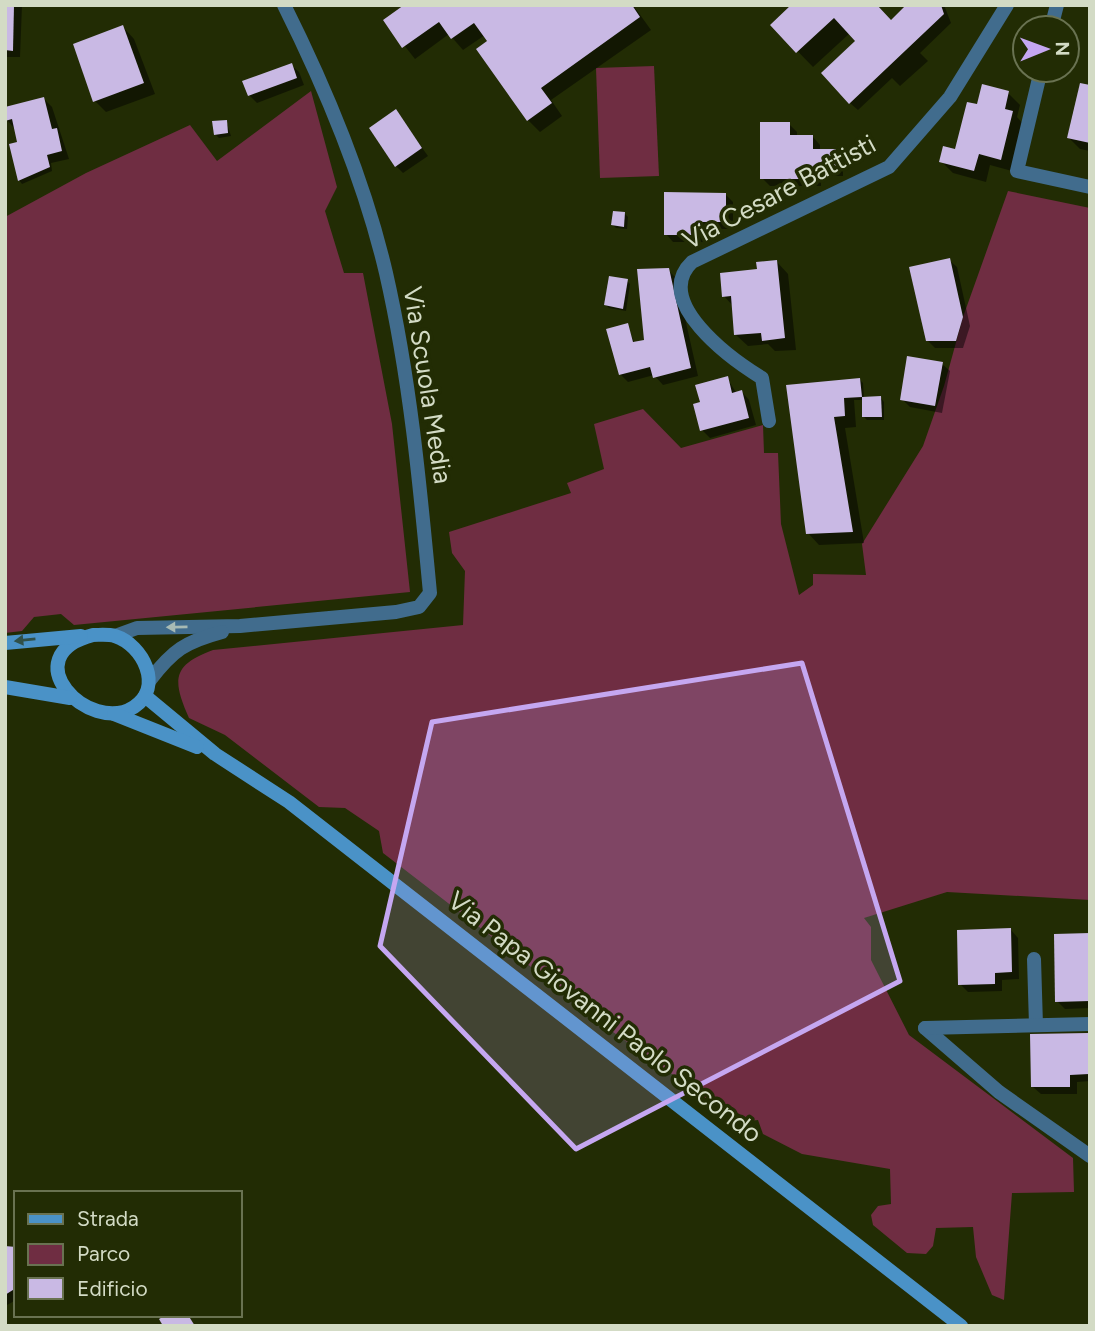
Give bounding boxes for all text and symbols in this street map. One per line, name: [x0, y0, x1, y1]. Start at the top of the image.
north arrow: [1011, 14, 1081, 84]
text: N: [1051, 41, 1074, 56]
street label: Via Cesare Battisti: [677, 128, 881, 256]
street label: Via Scuola Media: [397, 284, 459, 486]
one-way arrow: [165, 622, 187, 633]
one-way arrow: [14, 635, 36, 646]
street label: Via Papa Giovanni Paolo Secondo: [442, 884, 768, 1150]
legend: [14, 1191, 242, 1317]
text: Strada: [77, 1206, 139, 1231]
text: Parco: [77, 1241, 130, 1266]
text: Edificio: [77, 1276, 148, 1301]

